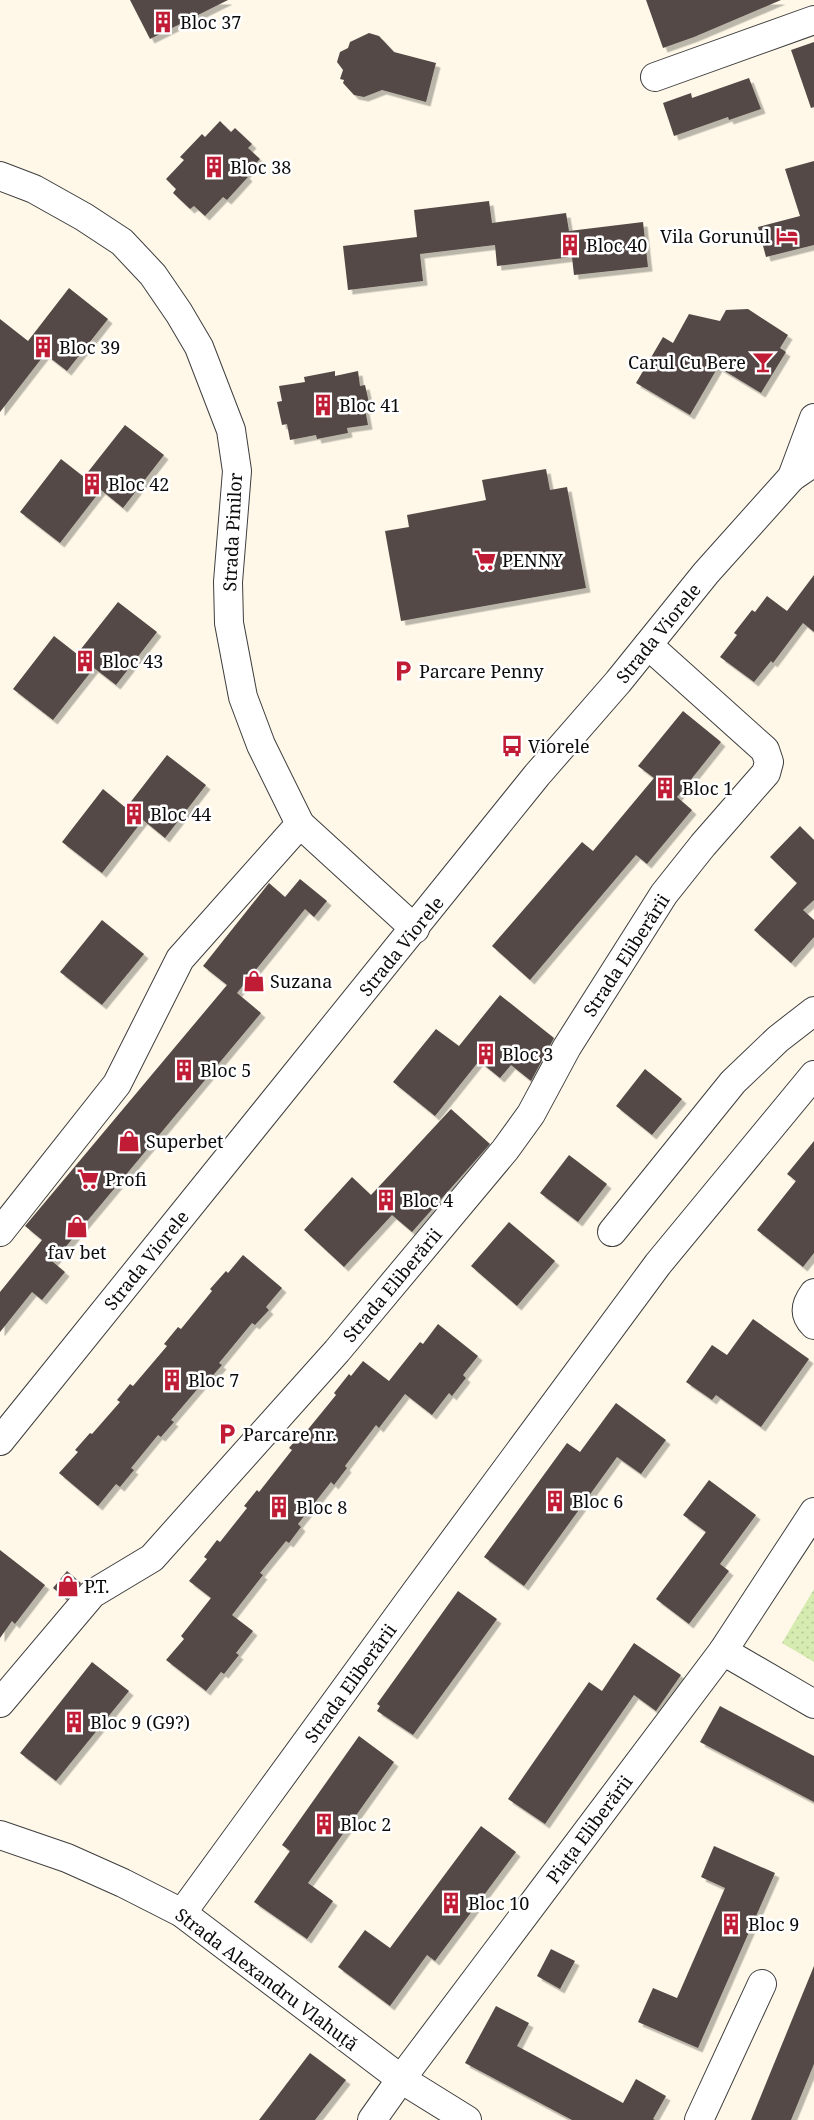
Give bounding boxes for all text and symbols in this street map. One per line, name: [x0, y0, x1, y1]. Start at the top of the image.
building icon: Bloc 37: [150, 9, 176, 35]
place label: Bloc 37: [180, 10, 241, 34]
building icon: Bloc 38: [201, 154, 227, 180]
place label: Bloc 38: [230, 155, 291, 179]
hotel icon: Vila Gorunul: [774, 223, 800, 249]
place label: Vila Gorunul: [660, 224, 770, 248]
building icon: Bloc 40: [557, 232, 583, 258]
place label: Bloc 40: [586, 233, 647, 257]
building icon: Bloc 39: [30, 334, 56, 360]
place label: Bloc 39: [59, 335, 120, 359]
bar icon: Carul Cu Bere: [750, 349, 776, 375]
place label: Carul Cu Bere: [628, 350, 746, 374]
building icon: Bloc 41: [310, 392, 336, 418]
place label: Bloc 41: [339, 393, 400, 417]
building icon: Bloc 42: [79, 471, 105, 497]
place label: Bloc 42: [108, 472, 169, 496]
street label: Strada Pinilor: [217, 472, 247, 592]
supermarket icon: PENNY: [472, 547, 498, 573]
place label: PENNY: [502, 548, 564, 572]
street label: Strada Viorele: [610, 578, 706, 688]
building icon: Bloc 43: [72, 648, 98, 674]
place label: Bloc 43: [102, 649, 163, 673]
parking icon: Parcare Penny: [390, 658, 416, 684]
place label: Parcare Penny: [419, 659, 545, 683]
bus stop icon: Viorele: [499, 733, 525, 759]
place label: Viorele: [528, 734, 590, 758]
building icon: Bloc 1: [652, 775, 678, 801]
place label: Bloc 1: [682, 776, 733, 800]
building icon: Bloc 44: [121, 801, 147, 827]
place label: Bloc 44: [150, 802, 211, 826]
street label: Strada Eliberării: [577, 889, 675, 1021]
street label: Strada Viorele: [353, 891, 449, 1001]
shop icon: Suzana: [241, 968, 267, 994]
place label: Suzana: [270, 969, 332, 993]
building icon: Bloc 3: [473, 1041, 499, 1067]
place label: Bloc 3: [502, 1042, 553, 1066]
building icon: Bloc 5: [171, 1057, 197, 1083]
place label: Bloc 5: [200, 1058, 251, 1082]
shop icon: Superbet: [116, 1128, 142, 1154]
place label: Superbet: [146, 1129, 223, 1153]
supermarket icon: Profi: [75, 1166, 101, 1192]
place label: Profi: [105, 1167, 147, 1191]
building icon: Bloc 4: [373, 1187, 399, 1213]
place label: Bloc 4: [402, 1188, 453, 1212]
street label: Strada Viorele: [98, 1205, 194, 1315]
shop icon: fav bet: [64, 1214, 90, 1240]
street label: Strada Eliberării: [337, 1223, 447, 1347]
place label: fav bet: [48, 1240, 106, 1264]
building icon: Bloc 7: [159, 1367, 185, 1393]
place label: Bloc 7: [188, 1368, 239, 1392]
parking icon: Parcare nr.: [214, 1421, 240, 1447]
place label: Parcare nr.: [243, 1422, 337, 1446]
building icon: Bloc 6: [542, 1488, 568, 1514]
place label: Bloc 6: [572, 1489, 623, 1513]
building icon: Bloc 8: [266, 1494, 292, 1520]
place label: Bloc 8: [296, 1495, 347, 1519]
shop icon: P.T.: [55, 1573, 81, 1599]
place label: P.T.: [84, 1574, 110, 1598]
street label: Strada Eliberării: [299, 1618, 402, 1747]
building icon: Bloc 9 (G9?): [61, 1709, 87, 1735]
place label: Bloc 9 (G9?): [90, 1710, 190, 1734]
street label: Piața Eliberării: [540, 1770, 638, 1888]
building icon: Bloc 2: [311, 1811, 337, 1837]
place label: Bloc 2: [340, 1812, 391, 1836]
building icon: Bloc 10: [438, 1890, 464, 1916]
place label: Bloc 10: [468, 1891, 529, 1915]
street label: Strada Alexandru Vlahuță: [171, 1902, 363, 2056]
building icon: Bloc 9: [718, 1911, 744, 1937]
place label: Bloc 9: [748, 1912, 799, 1936]

